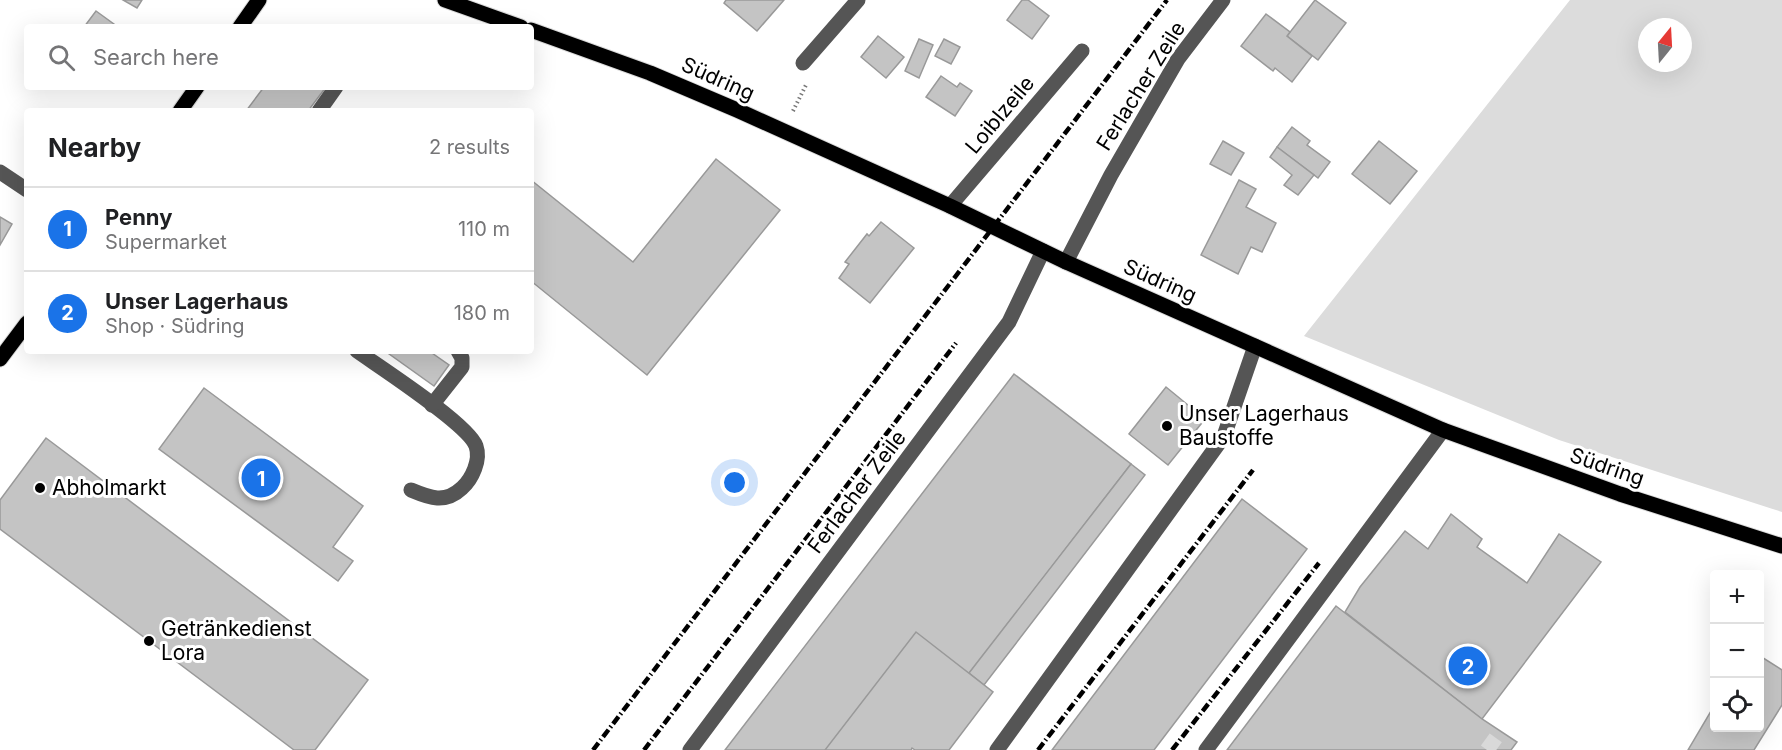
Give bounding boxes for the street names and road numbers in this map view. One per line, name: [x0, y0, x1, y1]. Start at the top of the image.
street label: Ferlacher Zeile: [1091, 17, 1190, 155]
street label: Südring: [678, 51, 759, 106]
street label: Loiblzeile: [960, 71, 1039, 159]
street label: Südring: [1120, 253, 1201, 308]
street label: Ferlacher Zeile: [802, 425, 911, 558]
street label: Südring: [1567, 442, 1648, 491]

